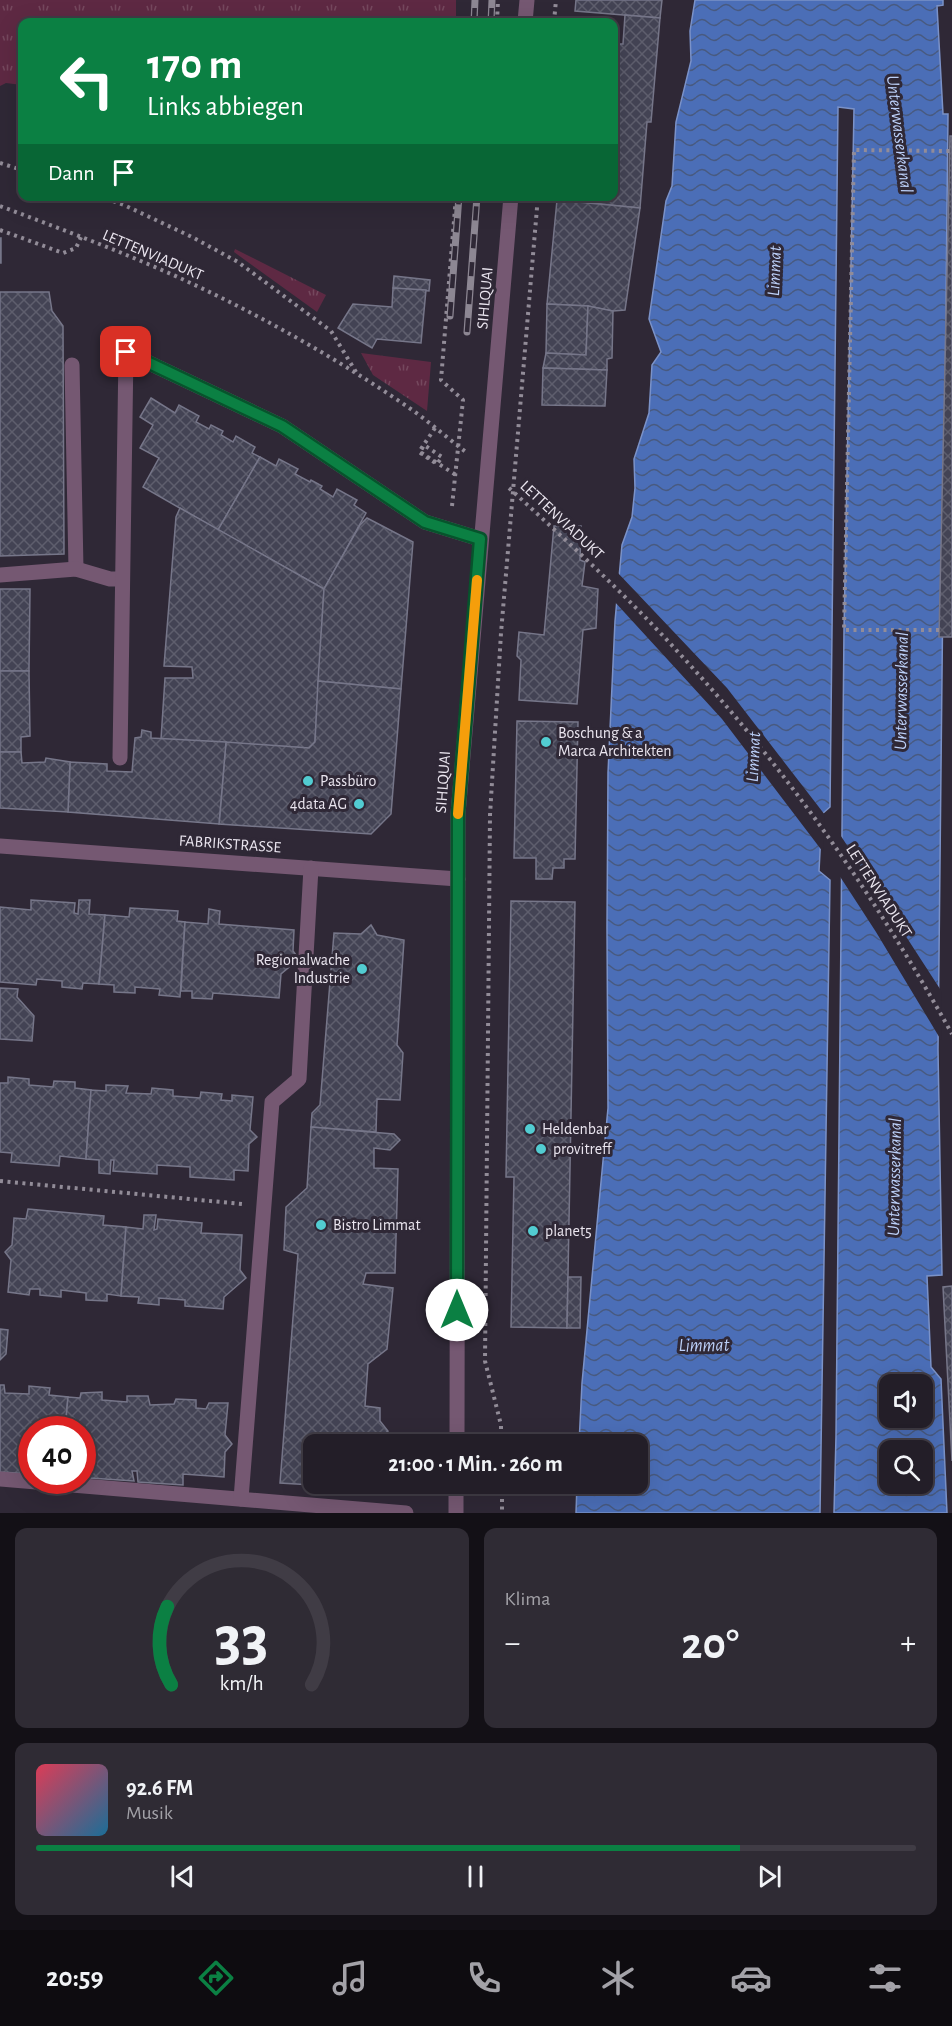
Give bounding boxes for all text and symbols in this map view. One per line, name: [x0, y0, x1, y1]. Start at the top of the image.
icon: left: [48, 42, 126, 120]
text: 170 m: [147, 44, 242, 86]
water label: Unterwasserkanal: [883, 74, 915, 194]
text: Links abbiegen: [147, 93, 304, 120]
icon: arrive: [107, 156, 140, 189]
text: Dann: [48, 162, 95, 184]
street label: LETTENVIADUKT: [100, 227, 206, 283]
water label: Limmat: [765, 245, 785, 297]
street label: SIHLQUAI: [474, 266, 497, 330]
pin: [100, 326, 151, 377]
icon: arrive: [109, 335, 142, 368]
street label: LETTENVIADUKT: [517, 477, 607, 563]
water label: Unterwasserkanal: [892, 632, 912, 750]
place label: Boschung & a Marca Architekten: [558, 725, 672, 759]
water label: Limmat: [744, 731, 764, 783]
marker: Boschung & a Marca Architekten: [539, 735, 553, 749]
street label: SIHLQUAI: [433, 750, 454, 814]
place label: Passbüro: [320, 773, 377, 789]
marker: Passbüro: [301, 774, 315, 788]
place label: 4data AG: [290, 796, 347, 812]
marker: 4data AG: [352, 797, 366, 811]
street label: FABRIKSTRASSE: [178, 832, 282, 856]
street label: LETTENVIADUKT: [843, 841, 915, 941]
place label: Regionalwache Industrie: [256, 952, 350, 986]
marker: Regionalwache Industrie: [355, 962, 369, 976]
water label: Unterwasserkanal: [885, 1118, 905, 1236]
place label: Heldenbar: [542, 1121, 609, 1137]
marker: Heldenbar: [523, 1122, 537, 1136]
place label: provitreff: [553, 1141, 613, 1157]
marker: provitreff: [534, 1142, 548, 1156]
place label: Bistro Limmat: [333, 1217, 421, 1233]
marker: Bistro Limmat: [314, 1218, 328, 1232]
place label: planet5: [545, 1223, 592, 1239]
marker: planet5: [526, 1224, 540, 1238]
position arrow: [425, 1278, 489, 1342]
water label: Limmat: [679, 1337, 729, 1355]
map controls: [879, 1374, 933, 1494]
button: sound: [879, 1374, 933, 1428]
speed limit sign: 40: [18, 1416, 96, 1494]
button: search: [879, 1440, 933, 1494]
text: 21:00 · 1 Min. · 260 m: [388, 1453, 563, 1475]
text: Klima: [505, 1589, 550, 1609]
text: 33: [215, 1609, 269, 1671]
text: 20°: [681, 1622, 739, 1667]
text: −: [505, 1627, 520, 1660]
text: +: [900, 1627, 916, 1660]
text: km/h: [220, 1673, 264, 1694]
text: 92.6 FM: [126, 1777, 193, 1799]
text: Musik: [126, 1803, 173, 1823]
icon: previous: [166, 1860, 199, 1893]
icon: pause: [459, 1860, 492, 1893]
icon: next: [753, 1860, 786, 1893]
icon: directions: [195, 1957, 237, 1999]
icon: music: [329, 1957, 371, 1999]
icon: phone: [463, 1957, 505, 1999]
icon: climate: [597, 1957, 639, 1999]
icon: car: [730, 1957, 772, 1999]
icon: filters: [864, 1957, 906, 1999]
text: 20:59: [46, 1964, 104, 1991]

